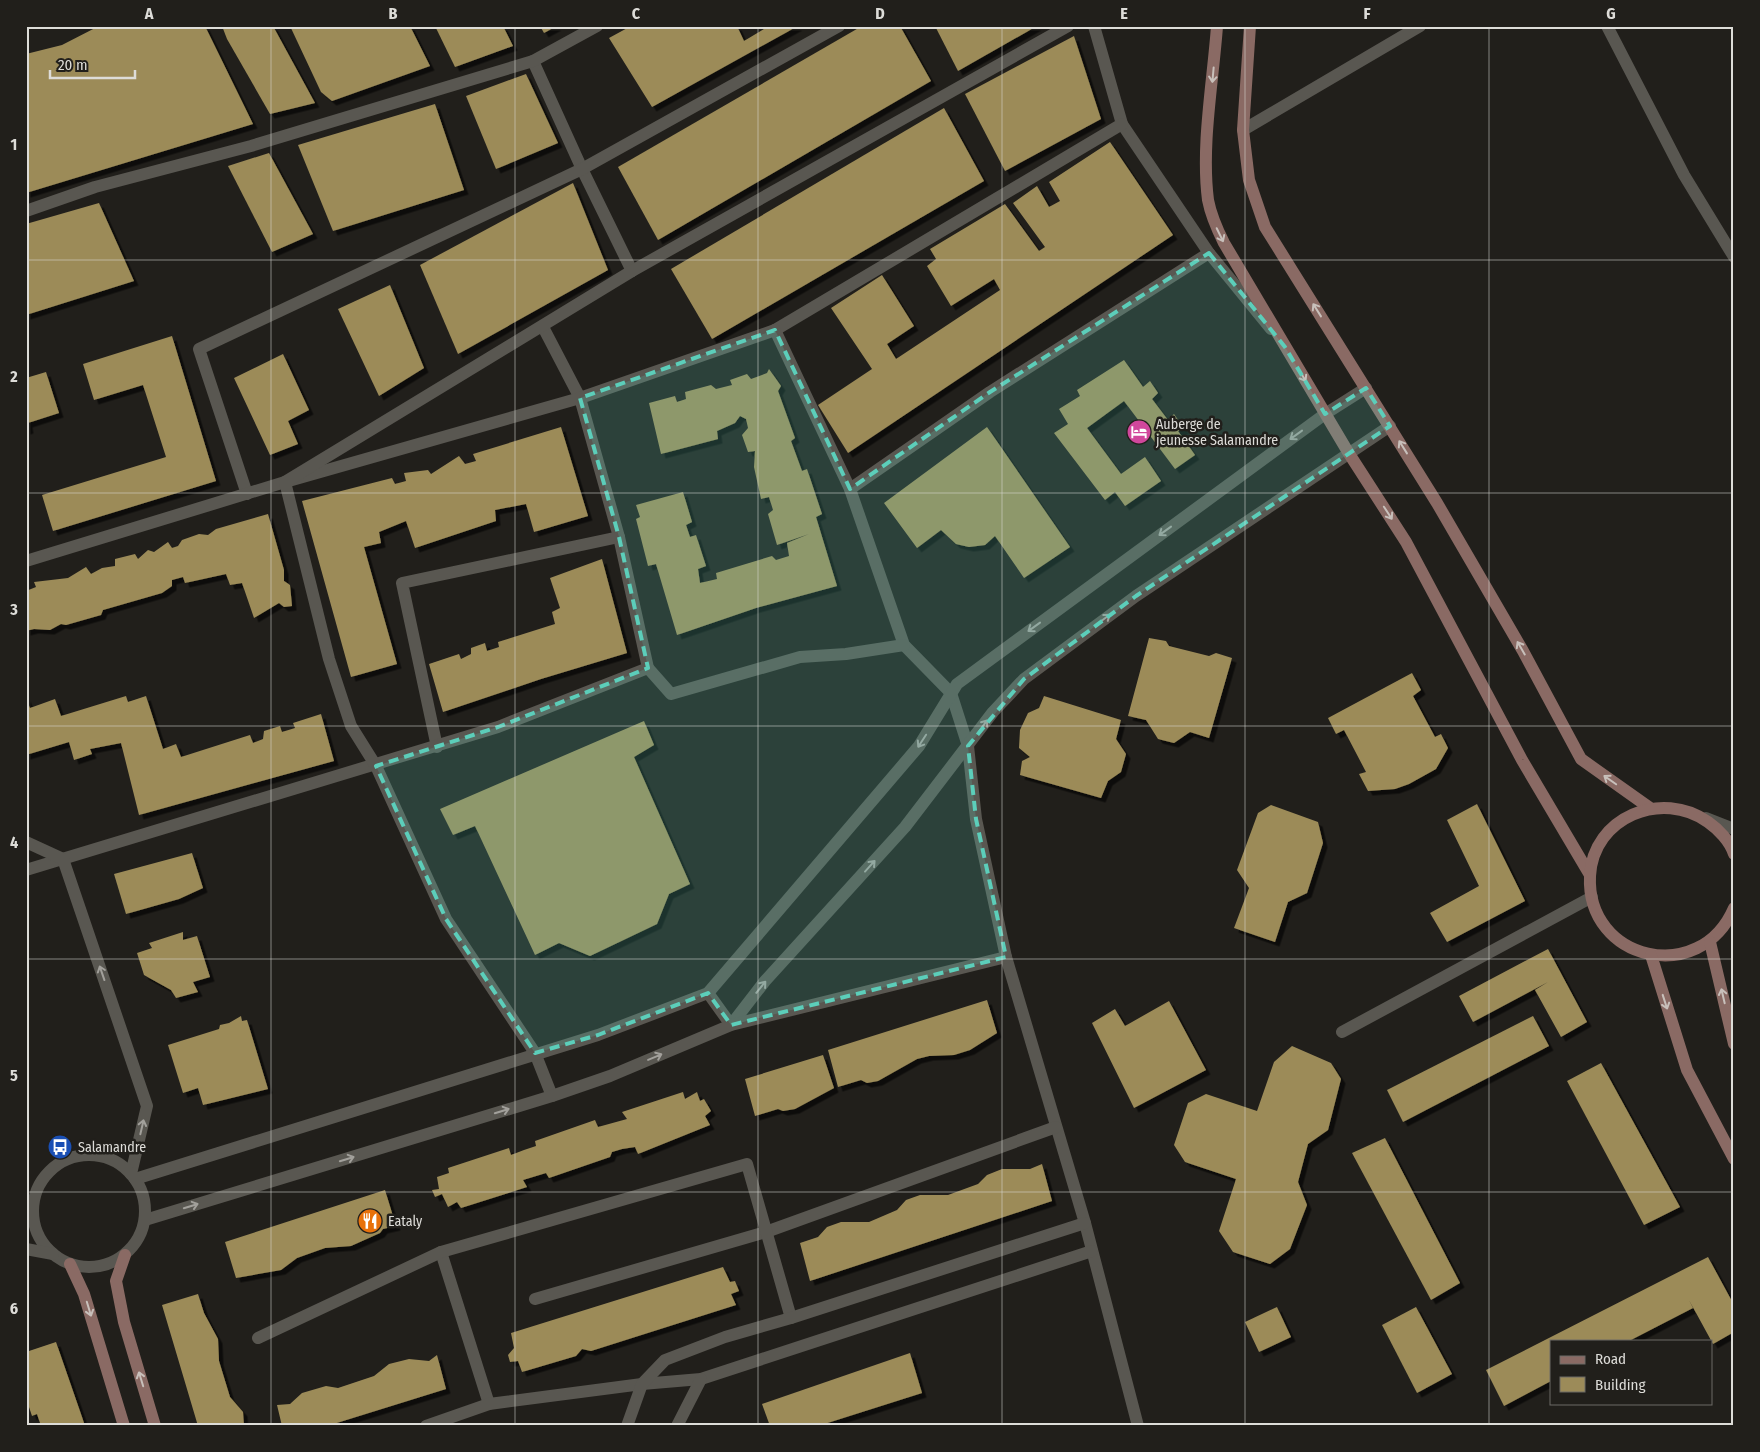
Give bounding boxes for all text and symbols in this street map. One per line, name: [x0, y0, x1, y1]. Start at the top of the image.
text: A: [144, 4, 154, 23]
text: B: [389, 4, 398, 23]
text: C: [632, 4, 641, 23]
text: D: [875, 4, 885, 23]
text: E: [1120, 4, 1128, 23]
text: F: [1363, 4, 1371, 23]
text: G: [1606, 4, 1616, 23]
scale bar: [50, 48, 135, 80]
text: 20 m: [58, 56, 88, 74]
one-way arrow: [1208, 67, 1218, 83]
text: 1: [11, 135, 17, 154]
one-way arrow: [1216, 227, 1225, 242]
one-way arrow: [1311, 303, 1321, 317]
text: 2: [9, 367, 18, 386]
one-way arrow: [1298, 368, 1308, 382]
place label: Auberge de jeunesse Salamandre: [1155, 416, 1278, 449]
hotel icon: Auberge de jeunesse Salamandre: [1126, 419, 1152, 445]
one-way arrow: [1290, 430, 1304, 440]
one-way arrow: [1398, 441, 1408, 455]
one-way arrow: [1383, 506, 1393, 520]
one-way arrow: [1158, 526, 1172, 536]
text: 3: [9, 600, 18, 619]
one-way arrow: [1097, 614, 1110, 625]
one-way arrow: [1027, 622, 1041, 632]
one-way arrow: [1516, 640, 1526, 655]
one-way arrow: [977, 720, 988, 733]
one-way arrow: [917, 733, 927, 747]
one-way arrow: [1604, 775, 1618, 785]
text: 4: [10, 833, 18, 852]
one-way arrow: [864, 859, 876, 872]
one-way arrow: [97, 965, 106, 981]
one-way arrow: [755, 980, 766, 993]
one-way arrow: [1718, 989, 1727, 1005]
one-way arrow: [1661, 993, 1671, 1009]
one-way arrow: [647, 1051, 662, 1061]
text: 5: [10, 1066, 18, 1085]
one-way arrow: [494, 1106, 510, 1116]
one-way arrow: [138, 1120, 147, 1136]
bus stop icon: Salamandre: [47, 1134, 73, 1160]
place label: Salamandre: [78, 1139, 146, 1156]
one-way arrow: [338, 1153, 354, 1163]
one-way arrow: [183, 1200, 199, 1210]
restaurant icon: Eataly: [357, 1208, 383, 1234]
place label: Eataly: [388, 1213, 423, 1230]
text: 6: [10, 1299, 18, 1318]
one-way arrow: [84, 1301, 94, 1317]
legend: [1550, 1340, 1712, 1404]
text: Road: [1595, 1350, 1626, 1368]
one-way arrow: [136, 1371, 146, 1387]
text: Building: [1595, 1376, 1646, 1394]

